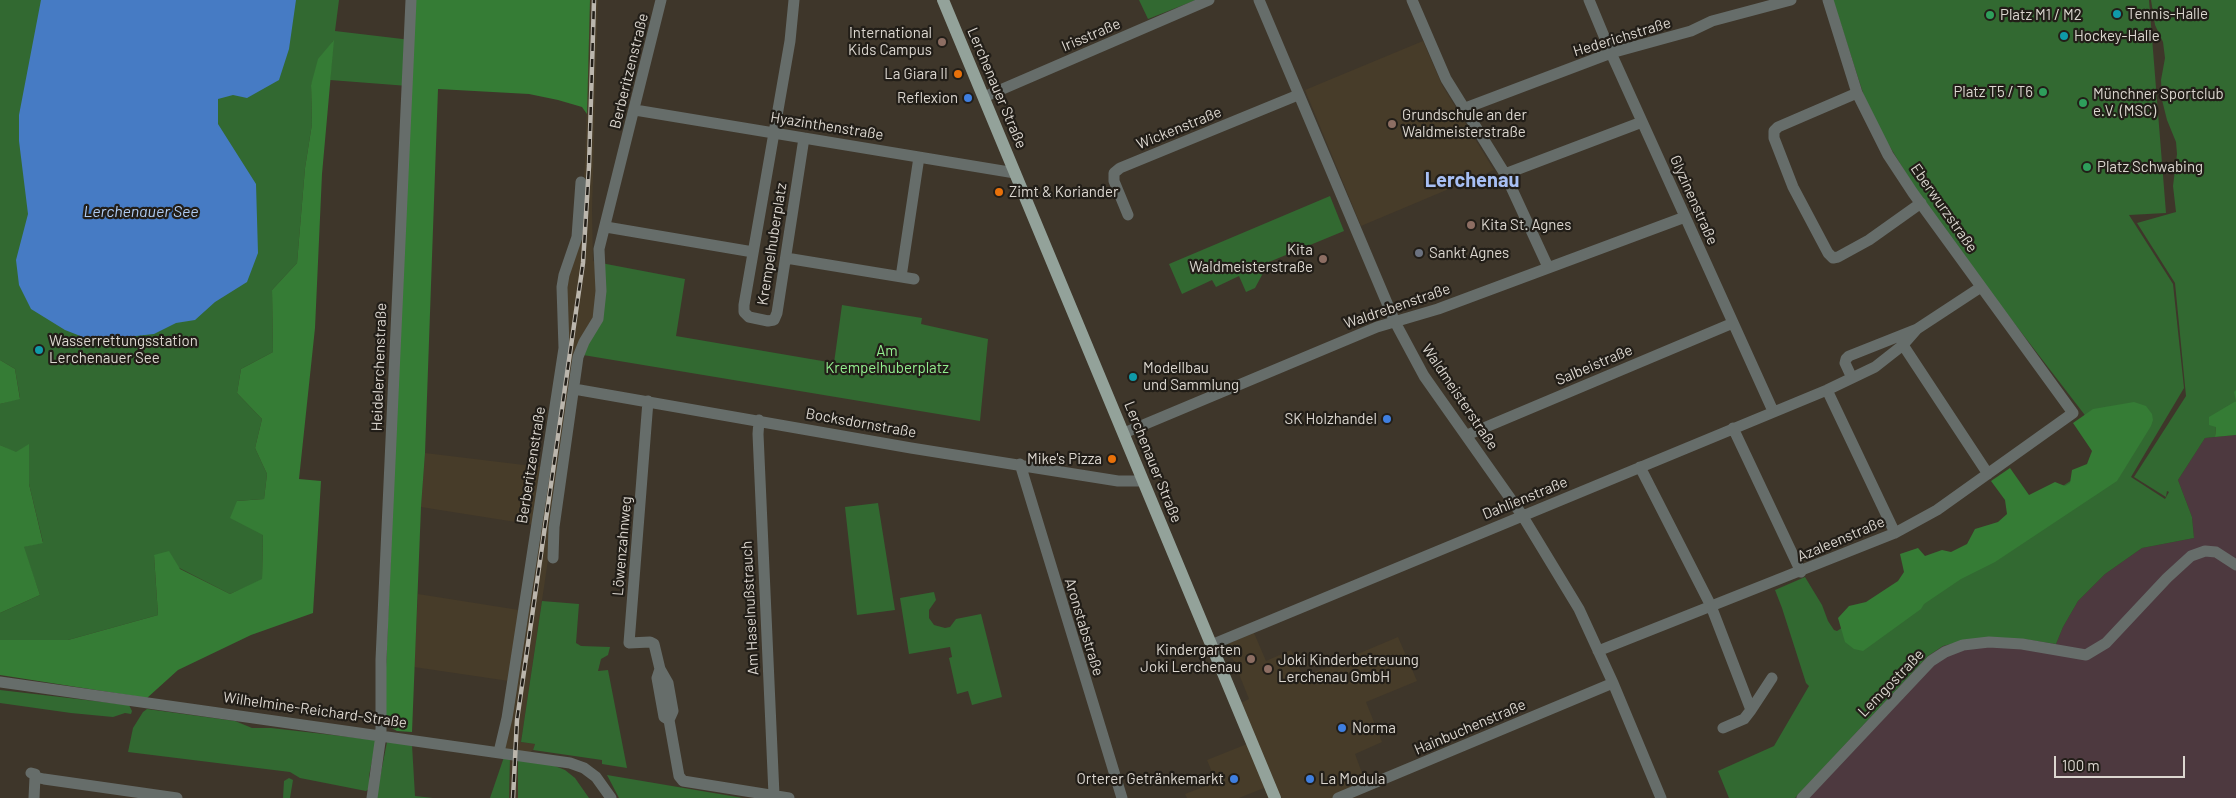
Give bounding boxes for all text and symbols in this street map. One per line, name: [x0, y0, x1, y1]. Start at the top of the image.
place label: Tennis-Halle: [2127, 5, 2208, 23]
place label: Platz M1 / M2: [2000, 6, 2082, 24]
marker: Tennis-Halle: [2111, 8, 2123, 20]
marker: Platz M1 / M2: [1984, 9, 1996, 21]
street label: Berberitzenstraße: [606, 11, 652, 131]
street label: Hederichstraße: [1571, 14, 1673, 60]
street label: Irisstraße: [1059, 15, 1123, 55]
place label: International Kids Campus: [848, 24, 932, 59]
street label: Lerchenauer Straße: [963, 25, 1031, 151]
place label: Hockey-Halle: [2074, 27, 2160, 45]
marker: Hockey-Halle: [2058, 30, 2070, 42]
marker: International Kids Campus: [936, 36, 948, 48]
place label: La Giara II: [884, 65, 948, 83]
marker: La Giara II: [952, 68, 964, 80]
place label: Platz T5 / T6: [1953, 83, 2033, 101]
place label: Münchner Sportclub e.V. (MSC): [2093, 85, 2224, 120]
marker: Platz T5 / T6: [2037, 86, 2049, 98]
place label: Reflexion: [897, 89, 958, 107]
marker: Reflexion: [962, 92, 974, 104]
marker: Münchner Sportclub e.V. (MSC): [2077, 97, 2089, 109]
street label: Wickenstraße: [1134, 103, 1224, 153]
place label: Grundschule an der Waldmeisterstraße: [1402, 106, 1527, 141]
street label: Hyazinthenstraße: [769, 108, 885, 144]
marker: Grundschule an der Waldmeisterstraße: [1386, 118, 1398, 130]
street label: Glyzinenstraße: [1666, 152, 1722, 248]
place label: Platz Schwabing: [2097, 158, 2203, 176]
street label: Eberwurzstraße: [1907, 160, 1981, 256]
marker: Platz Schwabing: [2081, 161, 2093, 173]
district label: Lerchenau: [1425, 168, 1519, 192]
street label: Krempelhuberplatz: [753, 181, 791, 307]
place label: Zimt & Koriander: [1009, 183, 1118, 201]
marker: Zimt & Koriander: [993, 186, 1005, 198]
water label: Lerchenauer See: [83, 202, 199, 222]
place label: Kita St. Agnes: [1481, 216, 1571, 234]
marker: Kita St. Agnes: [1465, 219, 1477, 231]
place label: Kita Waldmeisterstraße: [1189, 241, 1313, 276]
place label: Sankt Agnes: [1429, 244, 1509, 262]
marker: Sankt Agnes: [1413, 247, 1425, 259]
marker: Kita Waldmeisterstraße: [1317, 253, 1329, 265]
street label: Waldrebenstraße: [1341, 279, 1453, 333]
street label: Heidelerchenstraße: [368, 302, 390, 432]
place label: Wasserrettungsstation Lerchenauer See: [49, 332, 198, 367]
street label: Waldmeisterstraße: [1418, 341, 1502, 453]
street label: Salbeistraße: [1553, 341, 1635, 389]
park label: Am Krempelhuberplatz: [825, 342, 949, 377]
marker: Wasserrettungsstation Lerchenauer See: [33, 344, 45, 356]
place label: Modellbau und Sammlung: [1143, 359, 1239, 394]
marker: Modellbau und Sammlung: [1127, 371, 1139, 383]
street label: Lerchenauer Straße: [1120, 399, 1186, 525]
street label: Bocksdornstraße: [804, 404, 918, 442]
street label: Berberitzenstraße: [513, 405, 549, 525]
place label: SK Holzhandel: [1285, 410, 1377, 428]
marker: SK Holzhandel: [1381, 413, 1393, 425]
place label: Mike's Pizza: [1027, 450, 1102, 468]
marker: Mike's Pizza: [1106, 453, 1118, 465]
street label: Dahlienstraße: [1480, 473, 1570, 523]
street label: Löwenzahnweg: [609, 495, 635, 597]
street label: Azaleenstraße: [1795, 513, 1887, 565]
street label: Am Haselnußstrauch: [737, 540, 763, 676]
street label: Aronstabstraße: [1061, 576, 1107, 678]
place label: Kindergarten Joki Lerchenau: [1140, 641, 1241, 676]
street label: Lemgostraße: [1854, 645, 1928, 721]
place label: Joki Kinderbetreuung Lerchenau GmbH: [1278, 651, 1419, 686]
marker: Kindergarten Joki Lerchenau: [1245, 653, 1257, 665]
marker: Joki Kinderbetreuung Lerchenau GmbH: [1262, 663, 1274, 675]
street label: Wilhelmine-Reichard-Straße: [222, 688, 408, 732]
street label: Hainbuchenstraße: [1411, 695, 1529, 759]
place label: Norma: [1352, 719, 1396, 737]
marker: Norma: [1336, 722, 1348, 734]
scale bar: [2056, 746, 2187, 778]
text: 100 m: [2062, 756, 2100, 774]
place label: Orterer Getränkemarkt: [1077, 770, 1224, 788]
place label: La Modula: [1320, 770, 1385, 788]
marker: Orterer Getränkemarkt: [1228, 773, 1240, 785]
marker: La Modula: [1304, 773, 1316, 785]

